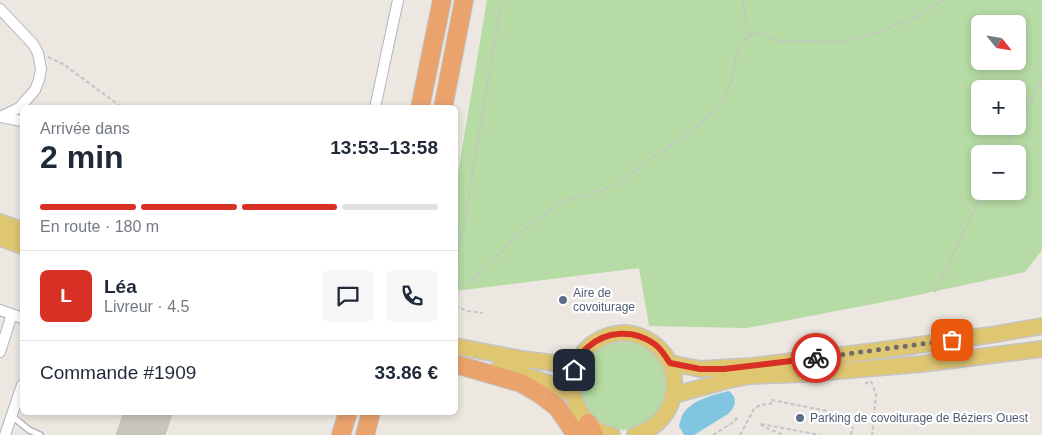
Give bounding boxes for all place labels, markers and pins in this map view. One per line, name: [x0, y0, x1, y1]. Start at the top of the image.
place label: Aire de covoiturage: [573, 286, 635, 314]
marker: Aire de covoiturage: [557, 294, 569, 306]
pin: [931, 319, 973, 361]
pin: [553, 349, 595, 391]
place label: Parking de covoiturage de Béziers Ouest: [810, 411, 1029, 425]
marker: Parking de covoiturage de Béziers Ouest: [794, 412, 806, 424]

